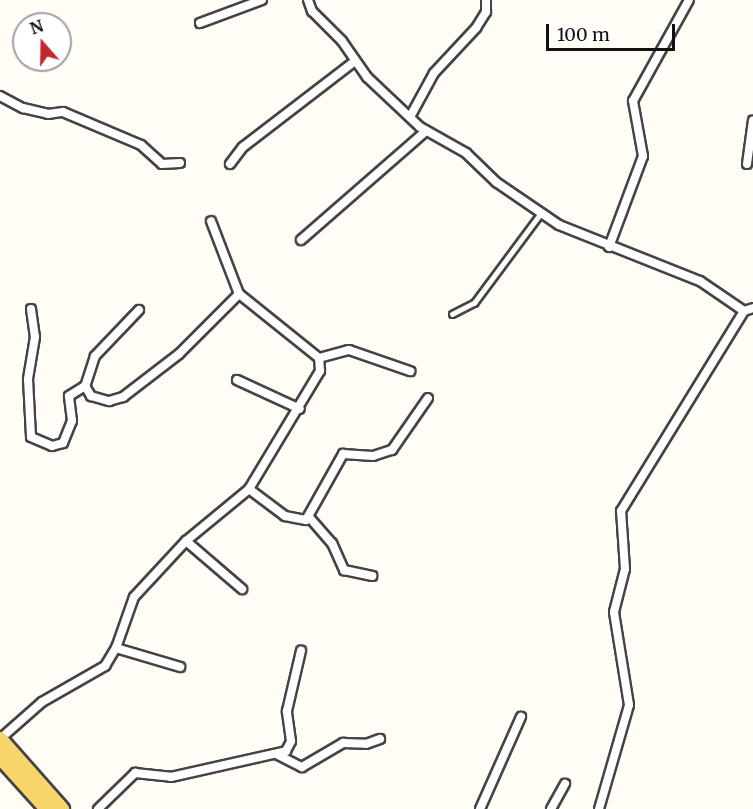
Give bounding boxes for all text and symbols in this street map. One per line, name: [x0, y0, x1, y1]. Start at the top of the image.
north arrow: [12, 12, 72, 72]
scale bar: [549, 12, 678, 50]
text: N: [27, 15, 46, 39]
text: 100 m: [557, 23, 610, 46]

